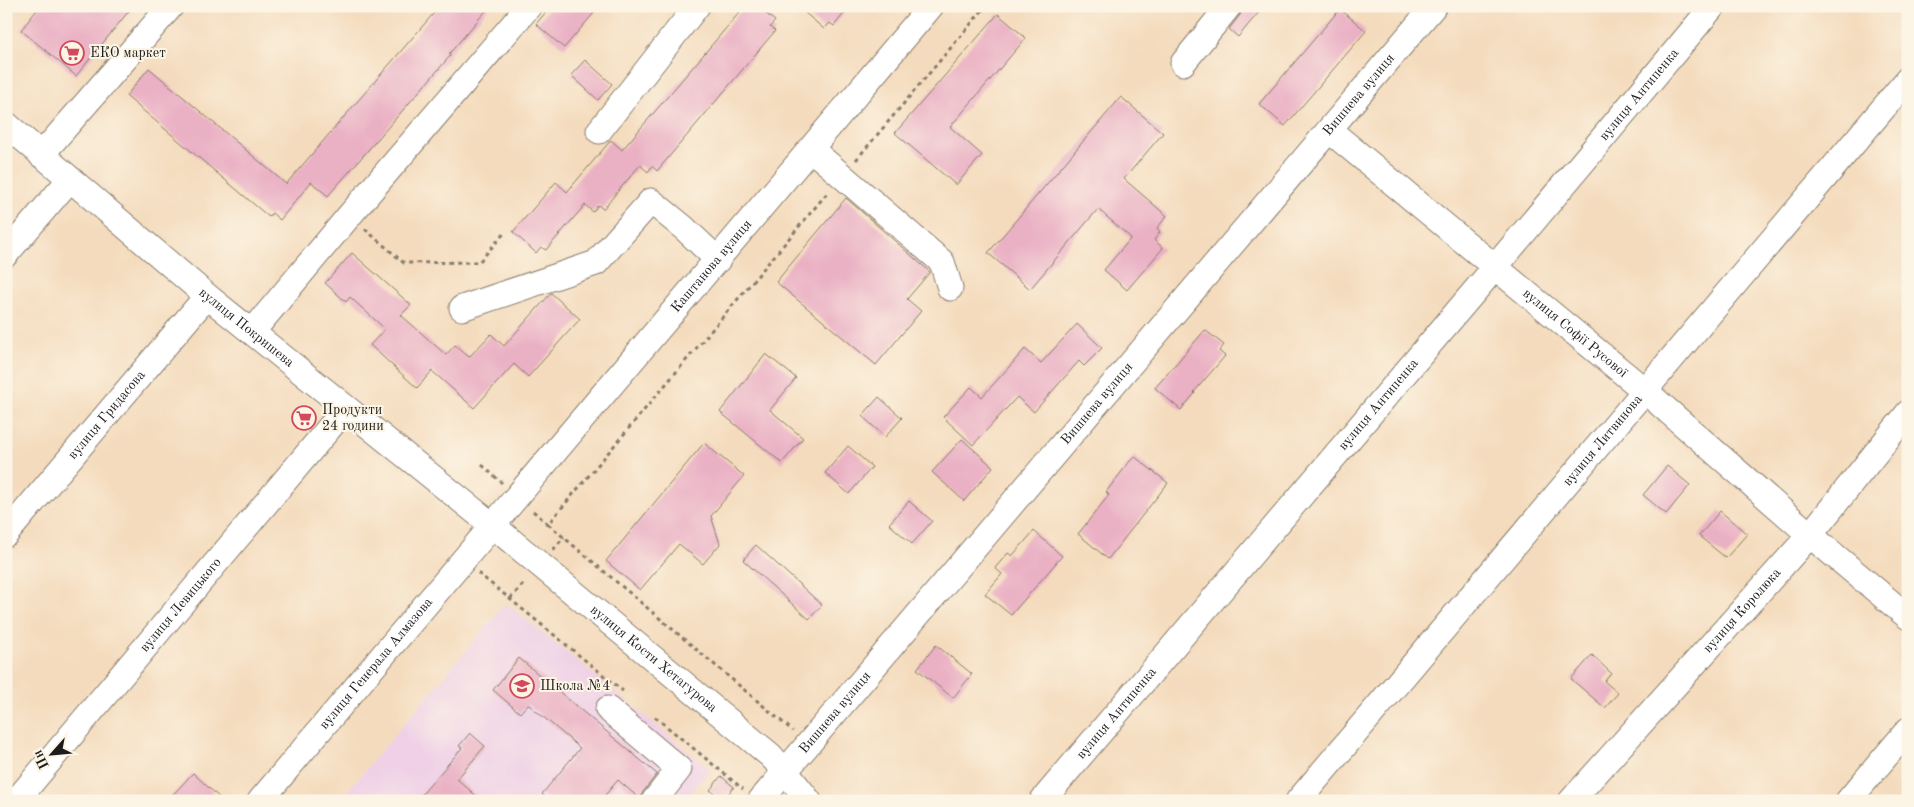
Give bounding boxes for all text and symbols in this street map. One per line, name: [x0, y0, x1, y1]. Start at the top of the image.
supermarket icon: ЕКО маркет: [59, 40, 85, 66]
place label: ЕКО маркет: [90, 46, 166, 60]
street label: вулиця Антипенка: [1597, 46, 1681, 143]
street label: Вишнева вулиця: [1320, 51, 1397, 138]
street label: Каштанова вулиця: [669, 217, 754, 315]
street label: вулиця Покришева: [196, 285, 297, 370]
street label: вулиця Софії Русової: [1520, 286, 1630, 380]
street label: вулиця Антипенка: [1336, 356, 1421, 453]
street label: Вишнева вулиця: [1058, 360, 1135, 447]
street label: вулиця Гридасова: [65, 368, 148, 462]
street label: вулиця Литвинова: [1560, 392, 1645, 489]
place label: Продукти 24 години: [322, 403, 384, 433]
supermarket icon: Продукти 24 години: [291, 405, 317, 431]
street label: вулиця Левицького: [137, 555, 224, 655]
street label: вулиця Королюка: [1701, 565, 1784, 656]
street label: вулиця Генерала Алмазова: [317, 595, 435, 732]
street label: вулиця Кости Хетагурова: [588, 602, 720, 715]
street label: вулиця Антипенка: [1074, 665, 1159, 762]
street label: Вишнева вулиця: [797, 669, 874, 756]
school or university icon: Школа №4: [509, 673, 535, 699]
place label: Школа №4: [540, 679, 610, 693]
north arrow: [28, 730, 78, 780]
text: Пн: [31, 748, 52, 771]

